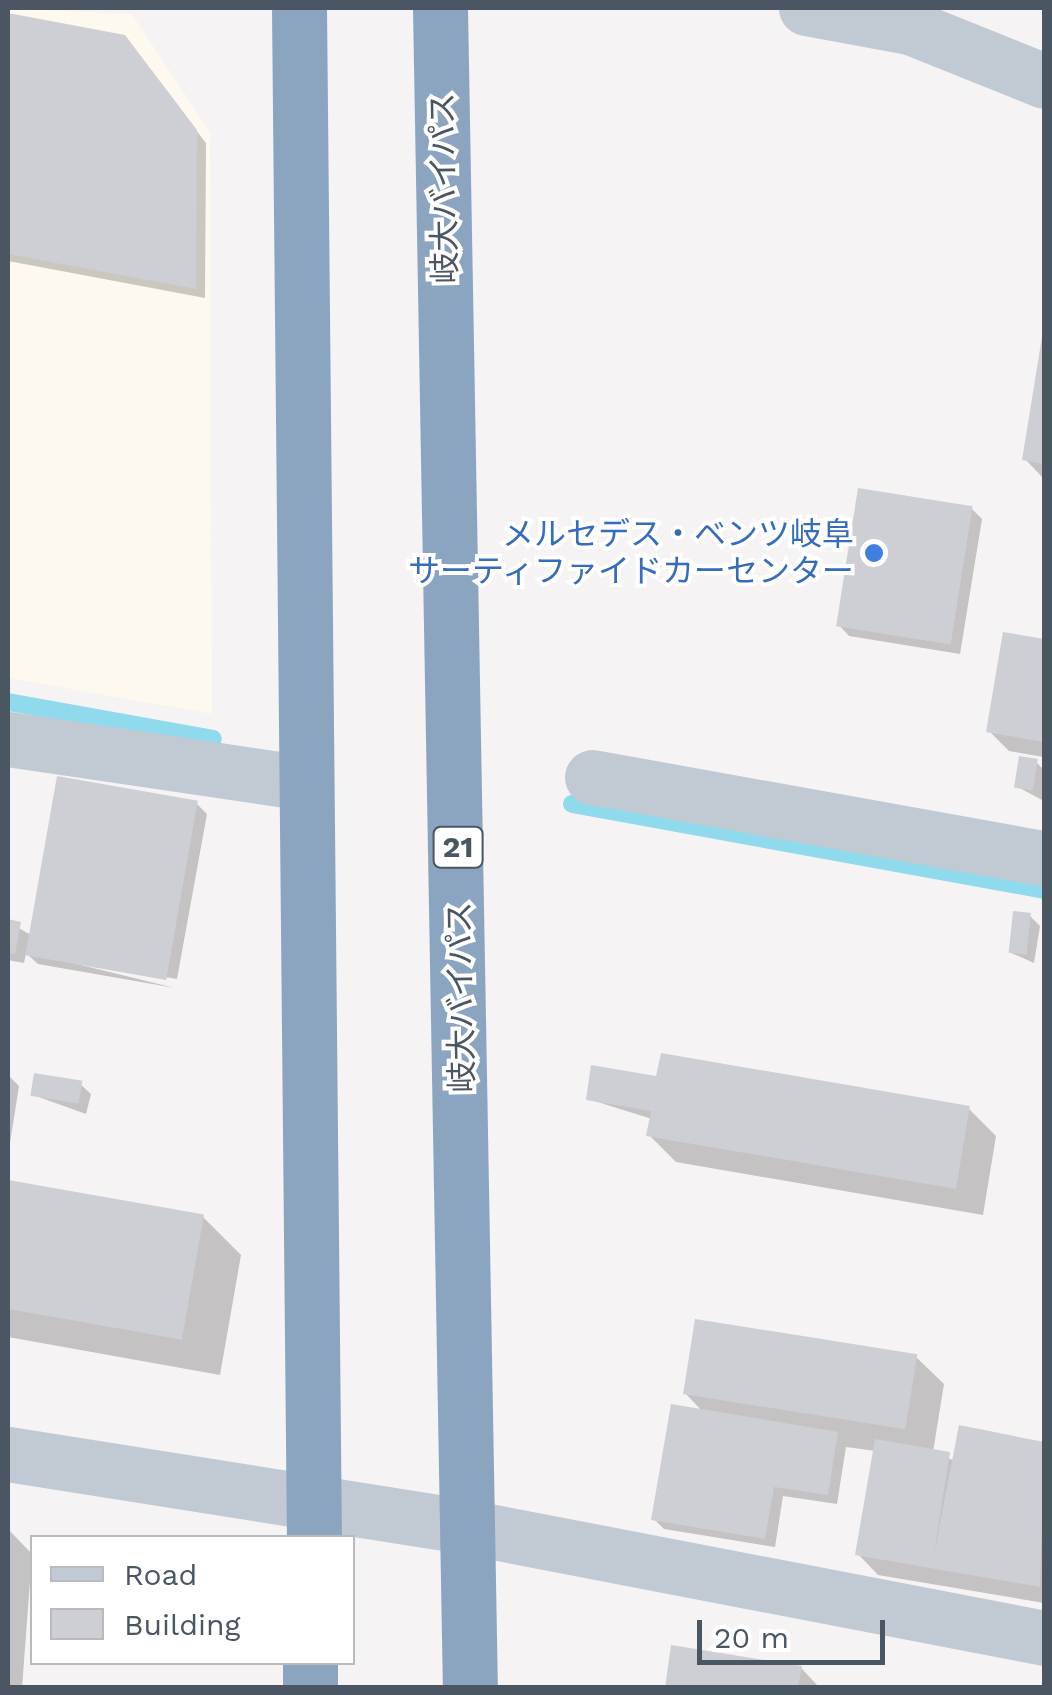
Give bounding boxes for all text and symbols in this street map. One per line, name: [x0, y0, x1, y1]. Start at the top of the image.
street label: 岐大バイパス: [423, 92, 465, 284]
place label: メルセデス・ベンツ岐阜 サーティファイドカーセンター: [406, 516, 854, 591]
marker: メルセデス・ベンツ岐阜 サーティファイドカーセンター: [863, 542, 885, 564]
road number: 21: [430, 822, 486, 872]
street label: 岐大バイパス: [440, 901, 482, 1093]
legend: [30, 1535, 355, 1665]
text: Road: [124, 1557, 197, 1592]
scale bar: [702, 1600, 890, 1662]
text: Building: [124, 1607, 241, 1642]
text: 20 m: [714, 1620, 789, 1655]

